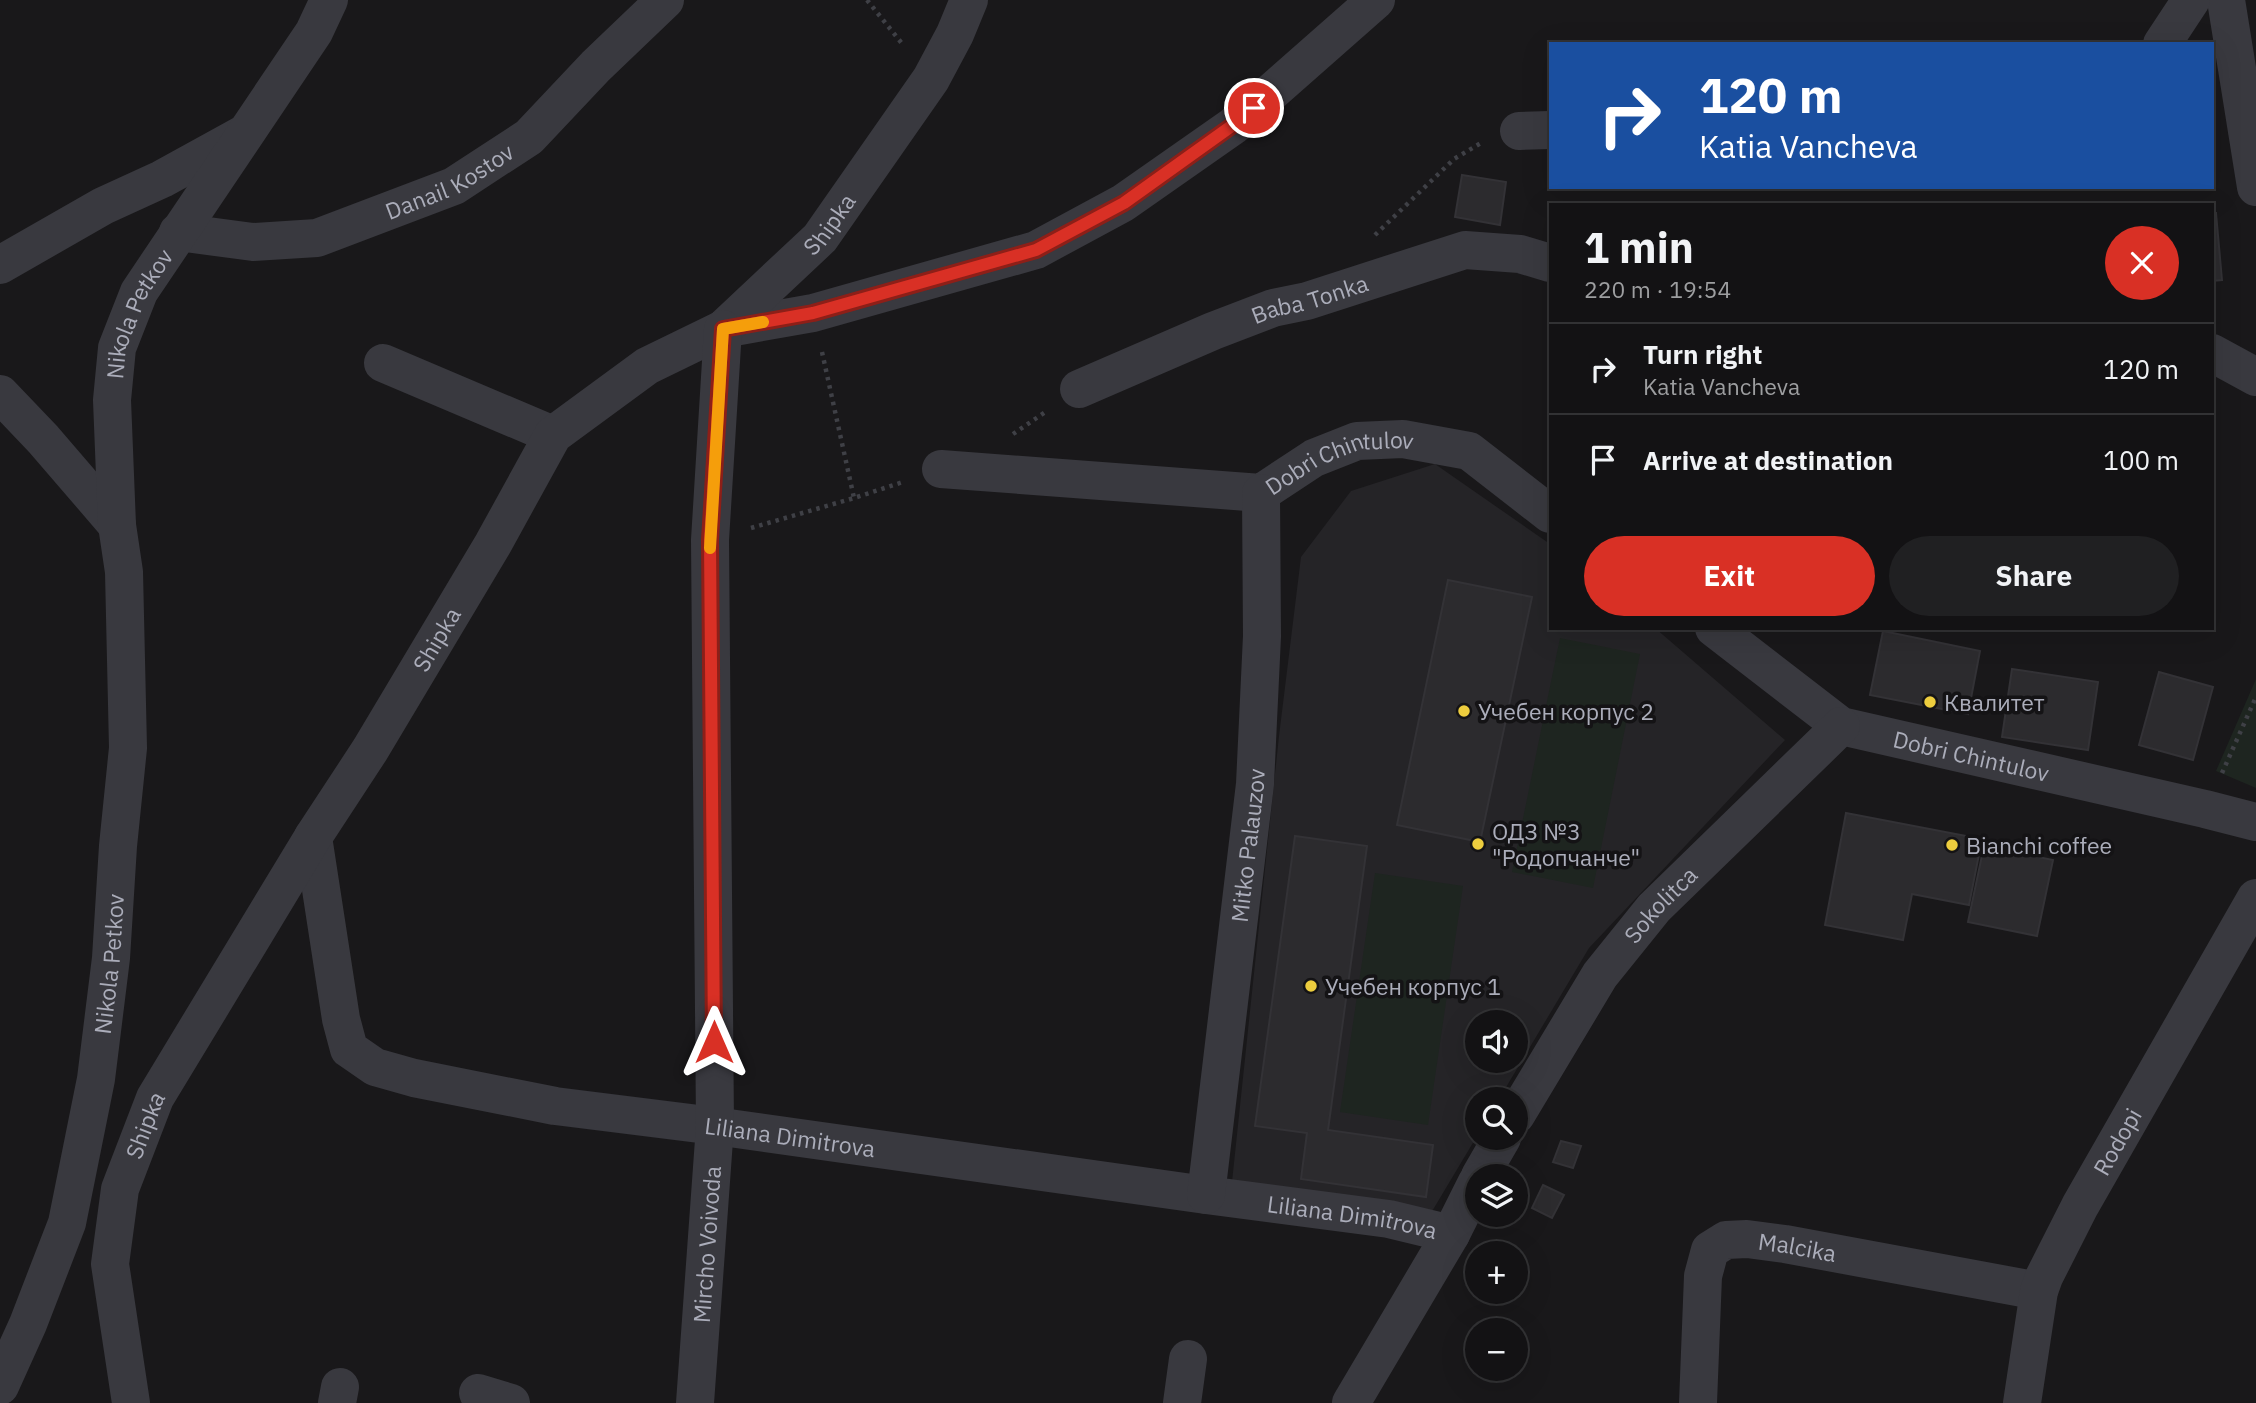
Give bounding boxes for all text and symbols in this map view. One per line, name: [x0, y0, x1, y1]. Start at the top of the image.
text: 120 m: [1699, 63, 1843, 126]
icon: right: [1584, 70, 1675, 161]
pin: [1224, 78, 1284, 138]
icon: arrive: [1235, 89, 1273, 127]
text: Katia Vancheva: [1699, 125, 1918, 167]
street label: Danail Kostov: [381, 136, 519, 226]
street label: Shipka: [796, 187, 862, 261]
text: 1 min: [1584, 220, 1694, 275]
button: close: [2105, 226, 2179, 300]
street label: Nikola Petkov: [99, 243, 179, 380]
street label: Baba Tonka: [1247, 267, 1372, 330]
text: 220 m · 19:54: [1584, 274, 1731, 304]
text: Turn right: [1643, 337, 1762, 371]
icon: right: [1584, 350, 1622, 388]
text: 120 m: [2103, 352, 2179, 386]
text: Katia Vancheva: [1643, 371, 1800, 401]
street label: Dobri Chintulov: [1259, 424, 1416, 501]
icon: arrive: [1584, 441, 1622, 479]
text: Arrive at destination: [1643, 443, 1893, 477]
text: 100 m: [2103, 443, 2179, 477]
button: Exit: [1584, 536, 1875, 616]
button: Share: [1889, 536, 2179, 616]
street label: Shipka: [405, 601, 467, 677]
place label: Квалитет: [1944, 687, 2045, 717]
marker: Квалитет: [1922, 694, 1938, 710]
place label: Учебен корпус 2: [1478, 696, 1654, 726]
marker: Учебен корпус 2: [1456, 703, 1472, 719]
street label: Dobri Chintulov: [1890, 723, 2052, 788]
street label: Mitko Palauzov: [1224, 768, 1271, 924]
place label: ОДЗ №3 "Родопчанче": [1492, 816, 1640, 872]
place label: Bianchi coffee: [1966, 830, 2112, 860]
marker: ОДЗ №3 "Родопчанче": [1470, 836, 1486, 852]
marker: Bianchi coffee: [1944, 837, 1960, 853]
street label: Sokolitca: [1617, 860, 1703, 949]
street label: Nikola Petkov: [87, 893, 130, 1036]
place label: Учебен корпус 1: [1325, 971, 1501, 1001]
marker: Учебен корпус 1: [1303, 978, 1319, 994]
position arrow: [677, 1005, 751, 1079]
map controls: [1465, 1010, 1528, 1381]
button: sound: [1465, 1010, 1528, 1073]
street label: Shipka: [118, 1085, 171, 1163]
button: search: [1465, 1087, 1528, 1150]
street label: Rodopi: [2086, 1103, 2148, 1180]
street label: Liliana Dimitrova: [703, 1110, 877, 1163]
button: layers: [1465, 1164, 1528, 1227]
street label: Mircho Voivoda: [686, 1165, 727, 1324]
street label: Liliana Dimitrova: [1265, 1188, 1440, 1245]
street label: Malcika: [1757, 1226, 1839, 1268]
button: +: [1465, 1241, 1528, 1304]
button: −: [1465, 1318, 1528, 1381]

